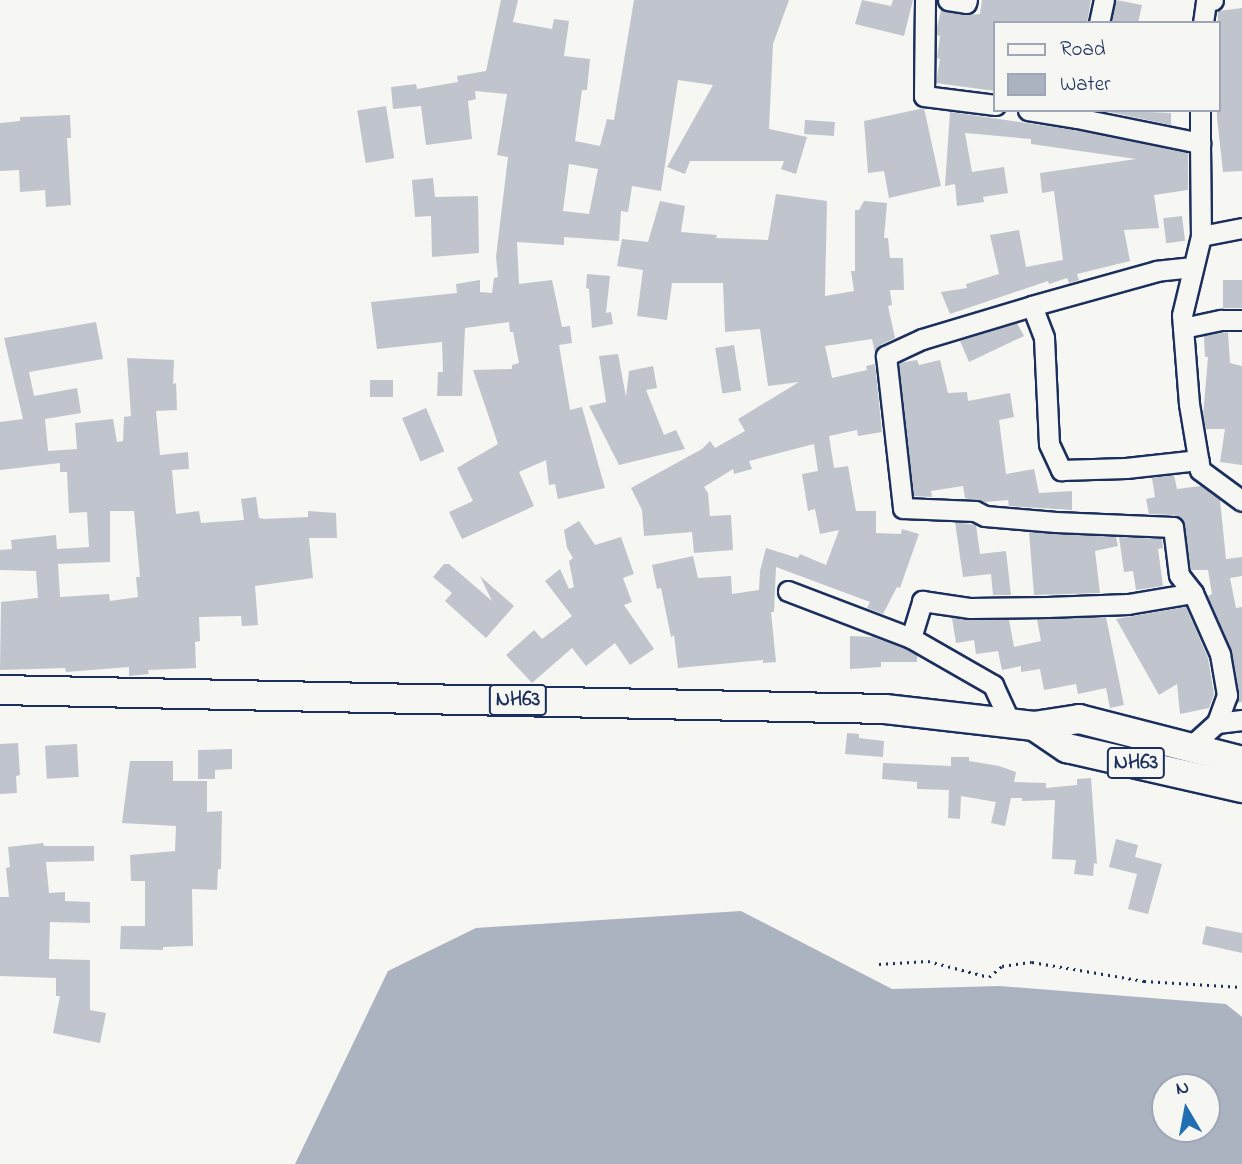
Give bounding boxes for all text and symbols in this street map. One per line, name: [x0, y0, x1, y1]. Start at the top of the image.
legend: [993, 21, 1221, 112]
text: Road: [1060, 35, 1106, 65]
text: Water: [1060, 70, 1111, 100]
road number: NH63: [488, 682, 548, 718]
road number: NH63: [1106, 746, 1166, 780]
north arrow: [1151, 1073, 1221, 1143]
text: N: [1174, 1074, 1191, 1103]

